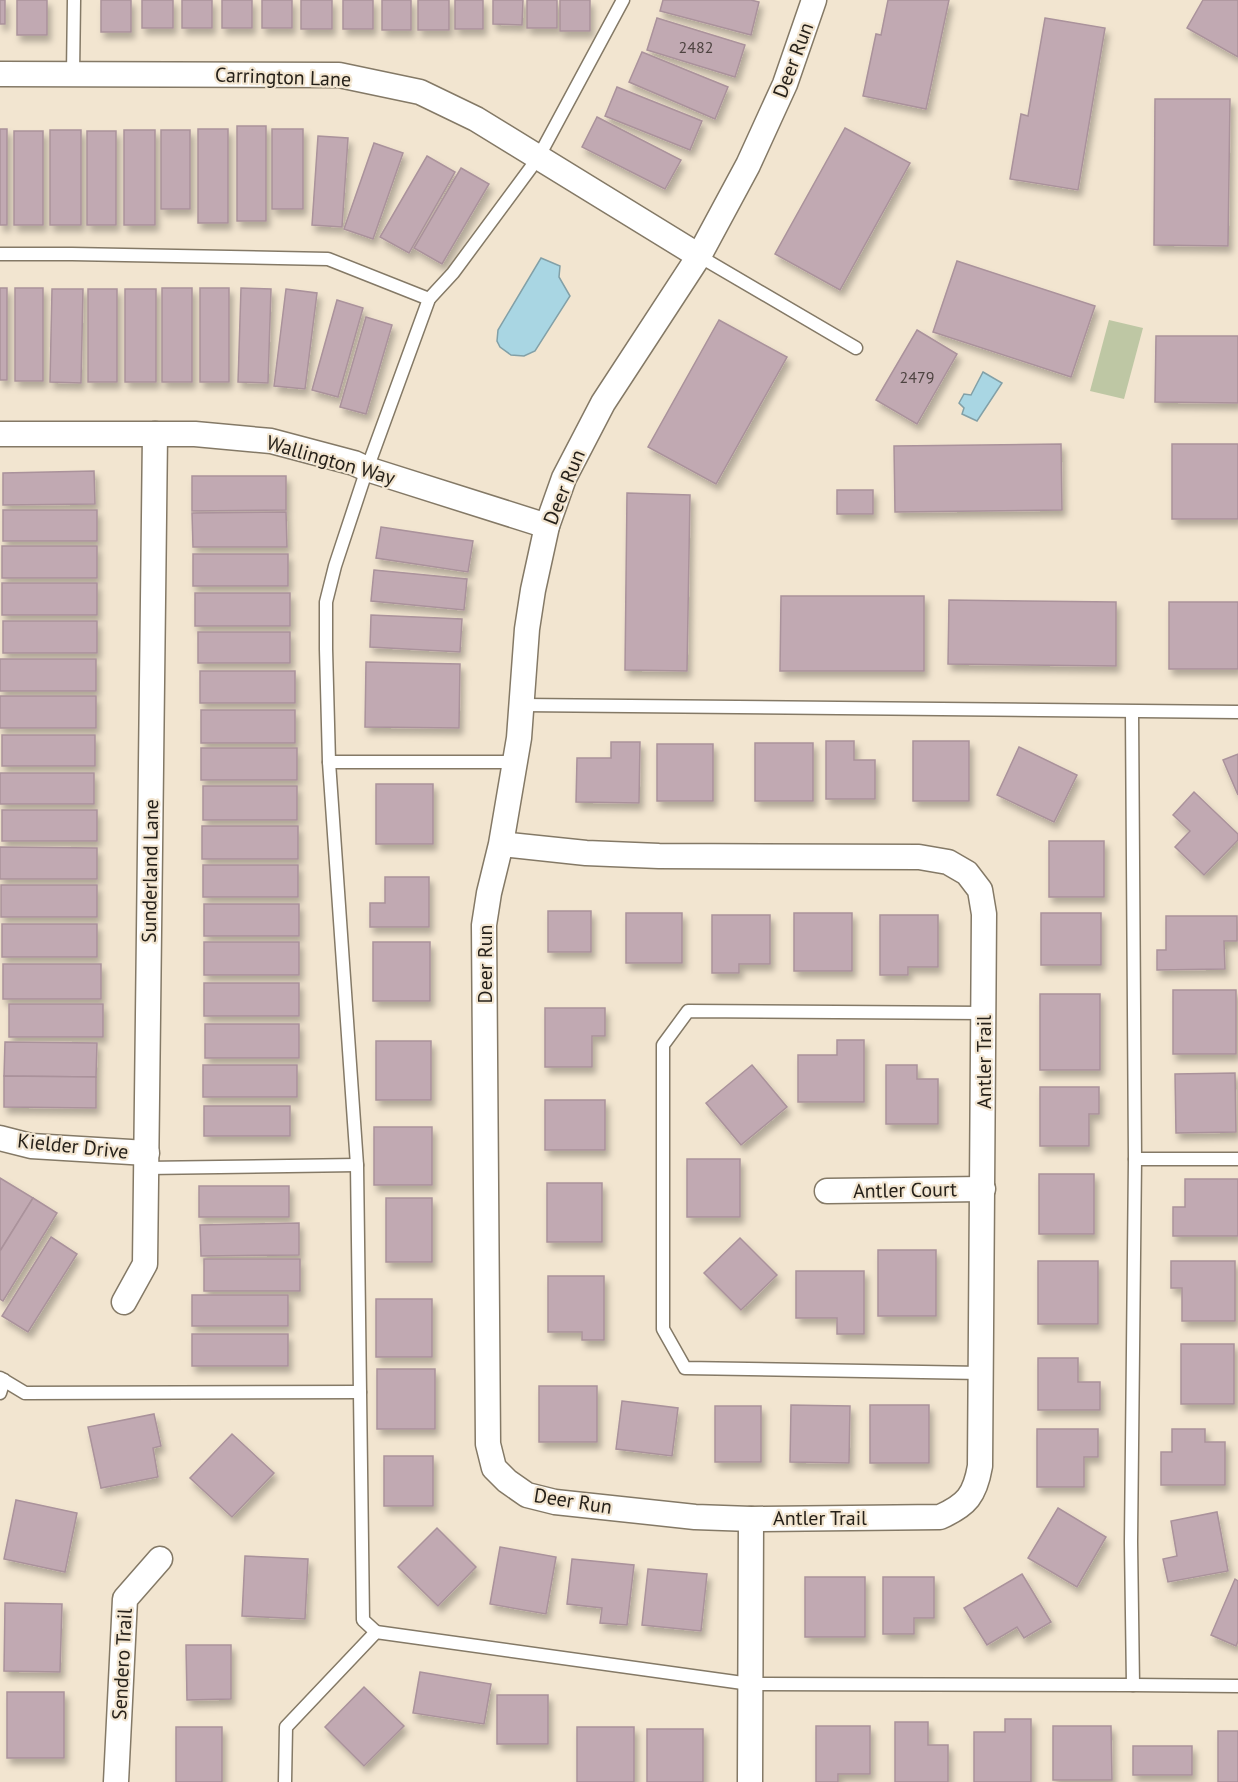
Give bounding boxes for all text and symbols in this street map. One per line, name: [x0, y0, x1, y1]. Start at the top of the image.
street label: Deer Run: [767, 19, 819, 101]
house number: 2482: [679, 37, 713, 57]
street label: Carrington Lane: [215, 62, 351, 92]
house number: 2479: [900, 367, 934, 387]
street label: Wallington Way: [264, 429, 399, 491]
street label: Deer Run: [537, 446, 591, 528]
street label: Sunderland Lane: [136, 799, 164, 943]
street label: Deer Run: [472, 925, 498, 1003]
street label: Antler Trail: [971, 1015, 997, 1109]
street label: Kielder Drive: [16, 1127, 130, 1165]
street label: Antler Court: [853, 1176, 957, 1204]
street label: Deer Run: [532, 1482, 614, 1520]
street label: Antler Trail: [773, 1505, 867, 1531]
street label: Sendero Trail: [106, 1607, 138, 1721]

